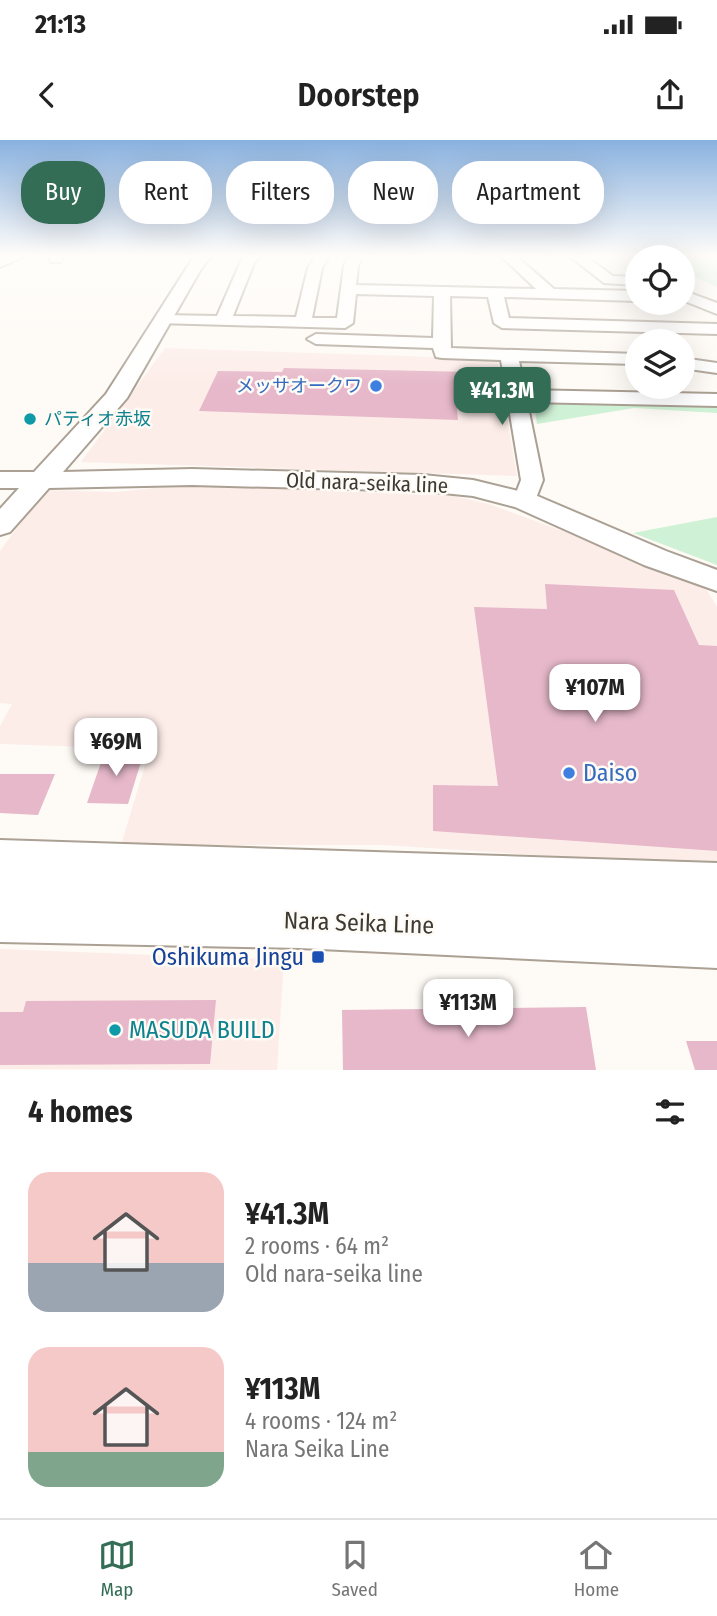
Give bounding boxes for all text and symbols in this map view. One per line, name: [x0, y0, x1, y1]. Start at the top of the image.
text: 21:13: [35, 9, 86, 40]
icon: back: [28, 76, 66, 114]
text: Doorstep: [297, 76, 420, 114]
icon: share: [651, 76, 689, 114]
chip: Buy: [21, 161, 105, 224]
chip: Rent: [119, 161, 212, 224]
chip: Filters: [226, 161, 334, 224]
chip: New: [348, 161, 438, 224]
chip: Apartment: [452, 161, 604, 224]
map controls: [625, 245, 695, 399]
button: locate: [625, 245, 695, 315]
button: layers: [625, 329, 695, 399]
pin: ¥41.3M: [445, 368, 559, 427]
place label: メッサオークワ: [236, 375, 362, 397]
text: ¥41.3M: [470, 376, 534, 404]
marker: メッサオークワ: [368, 378, 384, 394]
place label: パティオ赤坂: [44, 408, 151, 430]
marker: パティオ赤坂: [22, 411, 38, 427]
street label: Old nara-seika line: [285, 467, 449, 499]
pin: ¥107M: [546, 664, 644, 724]
text: ¥107M: [565, 673, 625, 701]
pin: ¥69M: [75, 718, 157, 778]
text: ¥69M: [90, 727, 142, 755]
place label: Daiso: [583, 759, 637, 787]
marker: Daiso: [561, 765, 577, 781]
street label: Nara Seika Line: [283, 906, 435, 940]
place label: Oshikuma Jingu: [152, 943, 304, 971]
marker: Oshikuma Jingu: [310, 949, 326, 965]
pin: ¥113M: [419, 979, 517, 1039]
text: ¥113M: [439, 988, 497, 1016]
place label: MASUDA BUILD: [129, 1016, 275, 1044]
marker: MASUDA BUILD: [107, 1022, 123, 1038]
icon: filters: [651, 1093, 689, 1131]
text: 4 homes: [28, 1094, 133, 1130]
text: ¥41.3M: [245, 1196, 329, 1232]
icon: home: [84, 1200, 168, 1284]
text: 2 rooms · 64 m²: [245, 1232, 389, 1260]
text: Old nara-seika line: [245, 1260, 423, 1288]
text: ¥113M: [245, 1371, 320, 1407]
icon: home: [84, 1375, 168, 1459]
text: 4 rooms · 124 m²: [245, 1407, 397, 1435]
text: Nara Seika Line: [245, 1435, 389, 1463]
tab: Map: [98, 1536, 136, 1601]
tab: Saved: [332, 1536, 378, 1601]
tab: Home: [574, 1536, 619, 1601]

